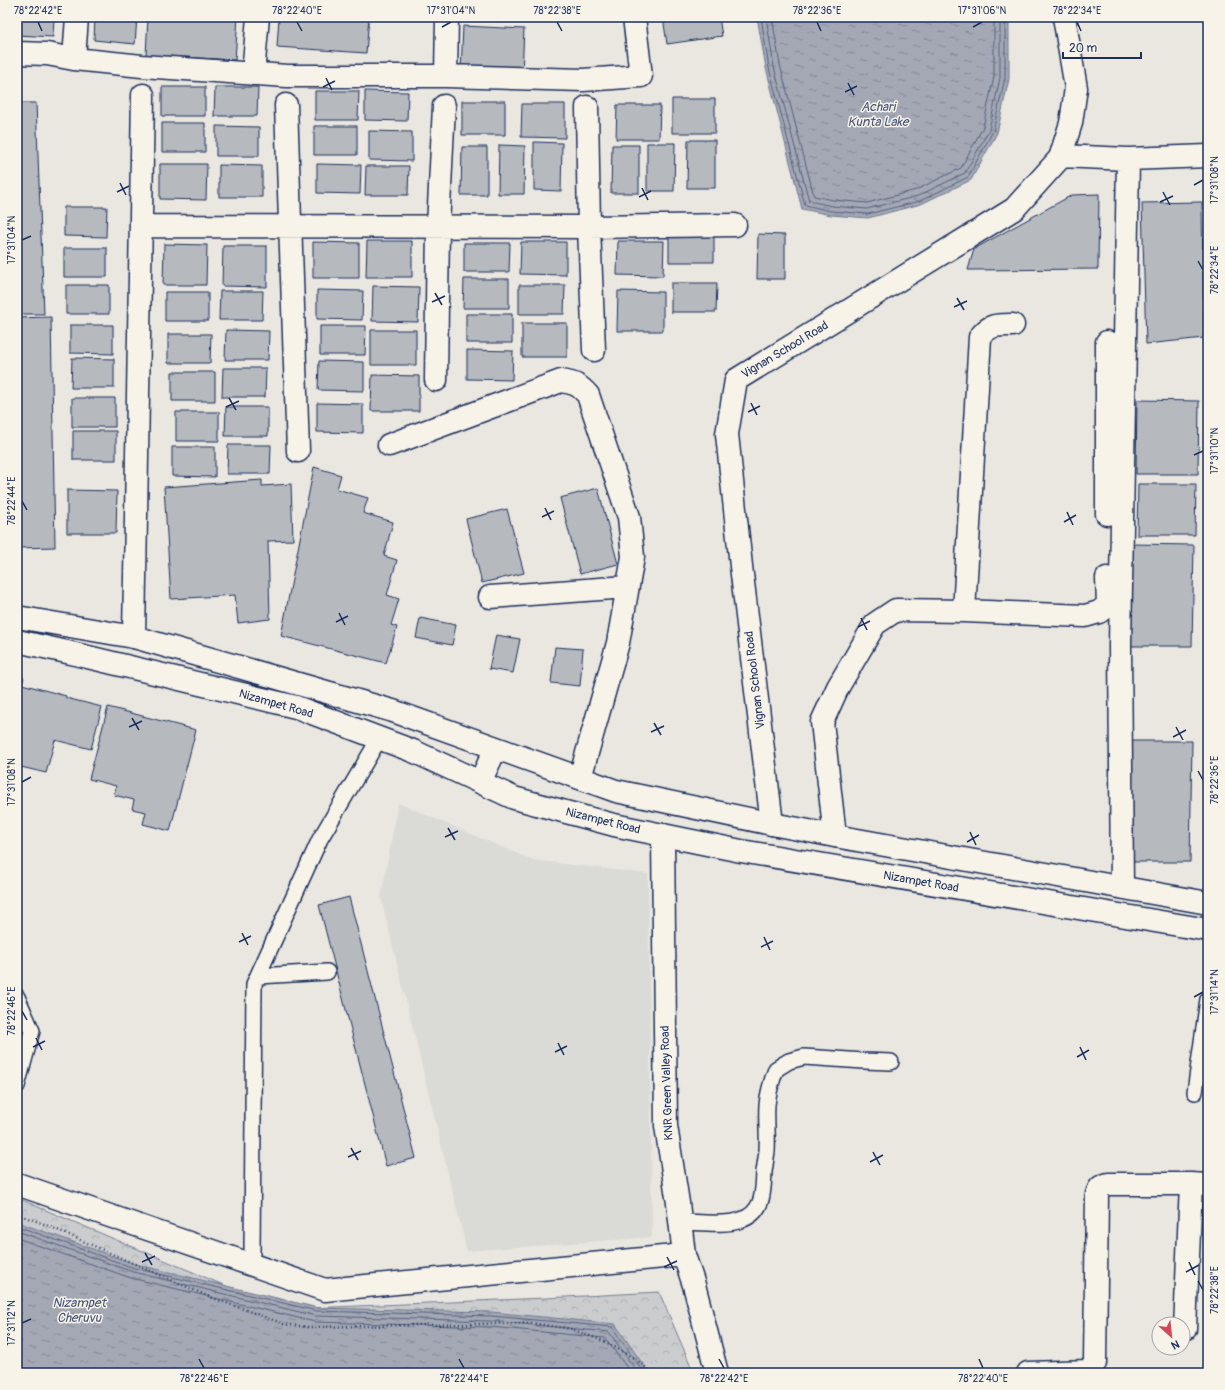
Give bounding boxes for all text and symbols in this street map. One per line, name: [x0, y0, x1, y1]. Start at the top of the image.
text: 78°22'42"E: [14, 5, 62, 17]
text: 78°22'40"E: [272, 5, 322, 17]
text: 17°31'04"N: [427, 5, 475, 17]
text: 78°22'38"E: [533, 5, 581, 17]
text: 78°22'36"E: [793, 5, 841, 17]
text: 17°31'06"N: [958, 5, 1006, 17]
text: 78°22'34"E: [1053, 5, 1101, 17]
scale bar: [1063, 34, 1141, 60]
text: 20 m: [1069, 41, 1098, 56]
water label: Achari Kunta Lake: [848, 99, 910, 130]
text: 17°31'08"N: [1209, 156, 1221, 204]
text: 17°31'04"N: [6, 216, 18, 264]
text: 78°22'34"E: [1209, 246, 1221, 294]
street label: Vignan School Road: [739, 318, 831, 382]
text: 17°31'10"N: [1209, 427, 1221, 474]
text: 78°22'44"E: [6, 477, 18, 525]
street label: Vignan School Road: [742, 630, 768, 730]
street label: Nizampet Road: [237, 686, 315, 722]
text: 78°22'36"E: [1209, 756, 1221, 804]
text: 17°31'08"N: [6, 758, 18, 806]
street label: Nizampet Road: [564, 804, 642, 838]
street label: Nizampet Road: [882, 868, 960, 896]
text: 17°31'14"N: [1209, 969, 1221, 1015]
text: 78°22'46"E: [6, 987, 18, 1035]
street label: KNR Green Valley Road: [657, 1025, 676, 1141]
text: 78°22'38"E: [1209, 1266, 1221, 1314]
water label: Nizampet Cheruvu: [52, 1295, 107, 1326]
text: 17°31'12"N: [6, 1300, 18, 1346]
north arrow: [1151, 1316, 1191, 1356]
text: N: [1169, 1337, 1182, 1352]
text: 78°22'46"E: [180, 1373, 228, 1385]
text: 78°22'44"E: [440, 1373, 488, 1385]
text: 78°22'42"E: [700, 1373, 748, 1385]
text: 78°22'40"E: [958, 1373, 1008, 1385]

